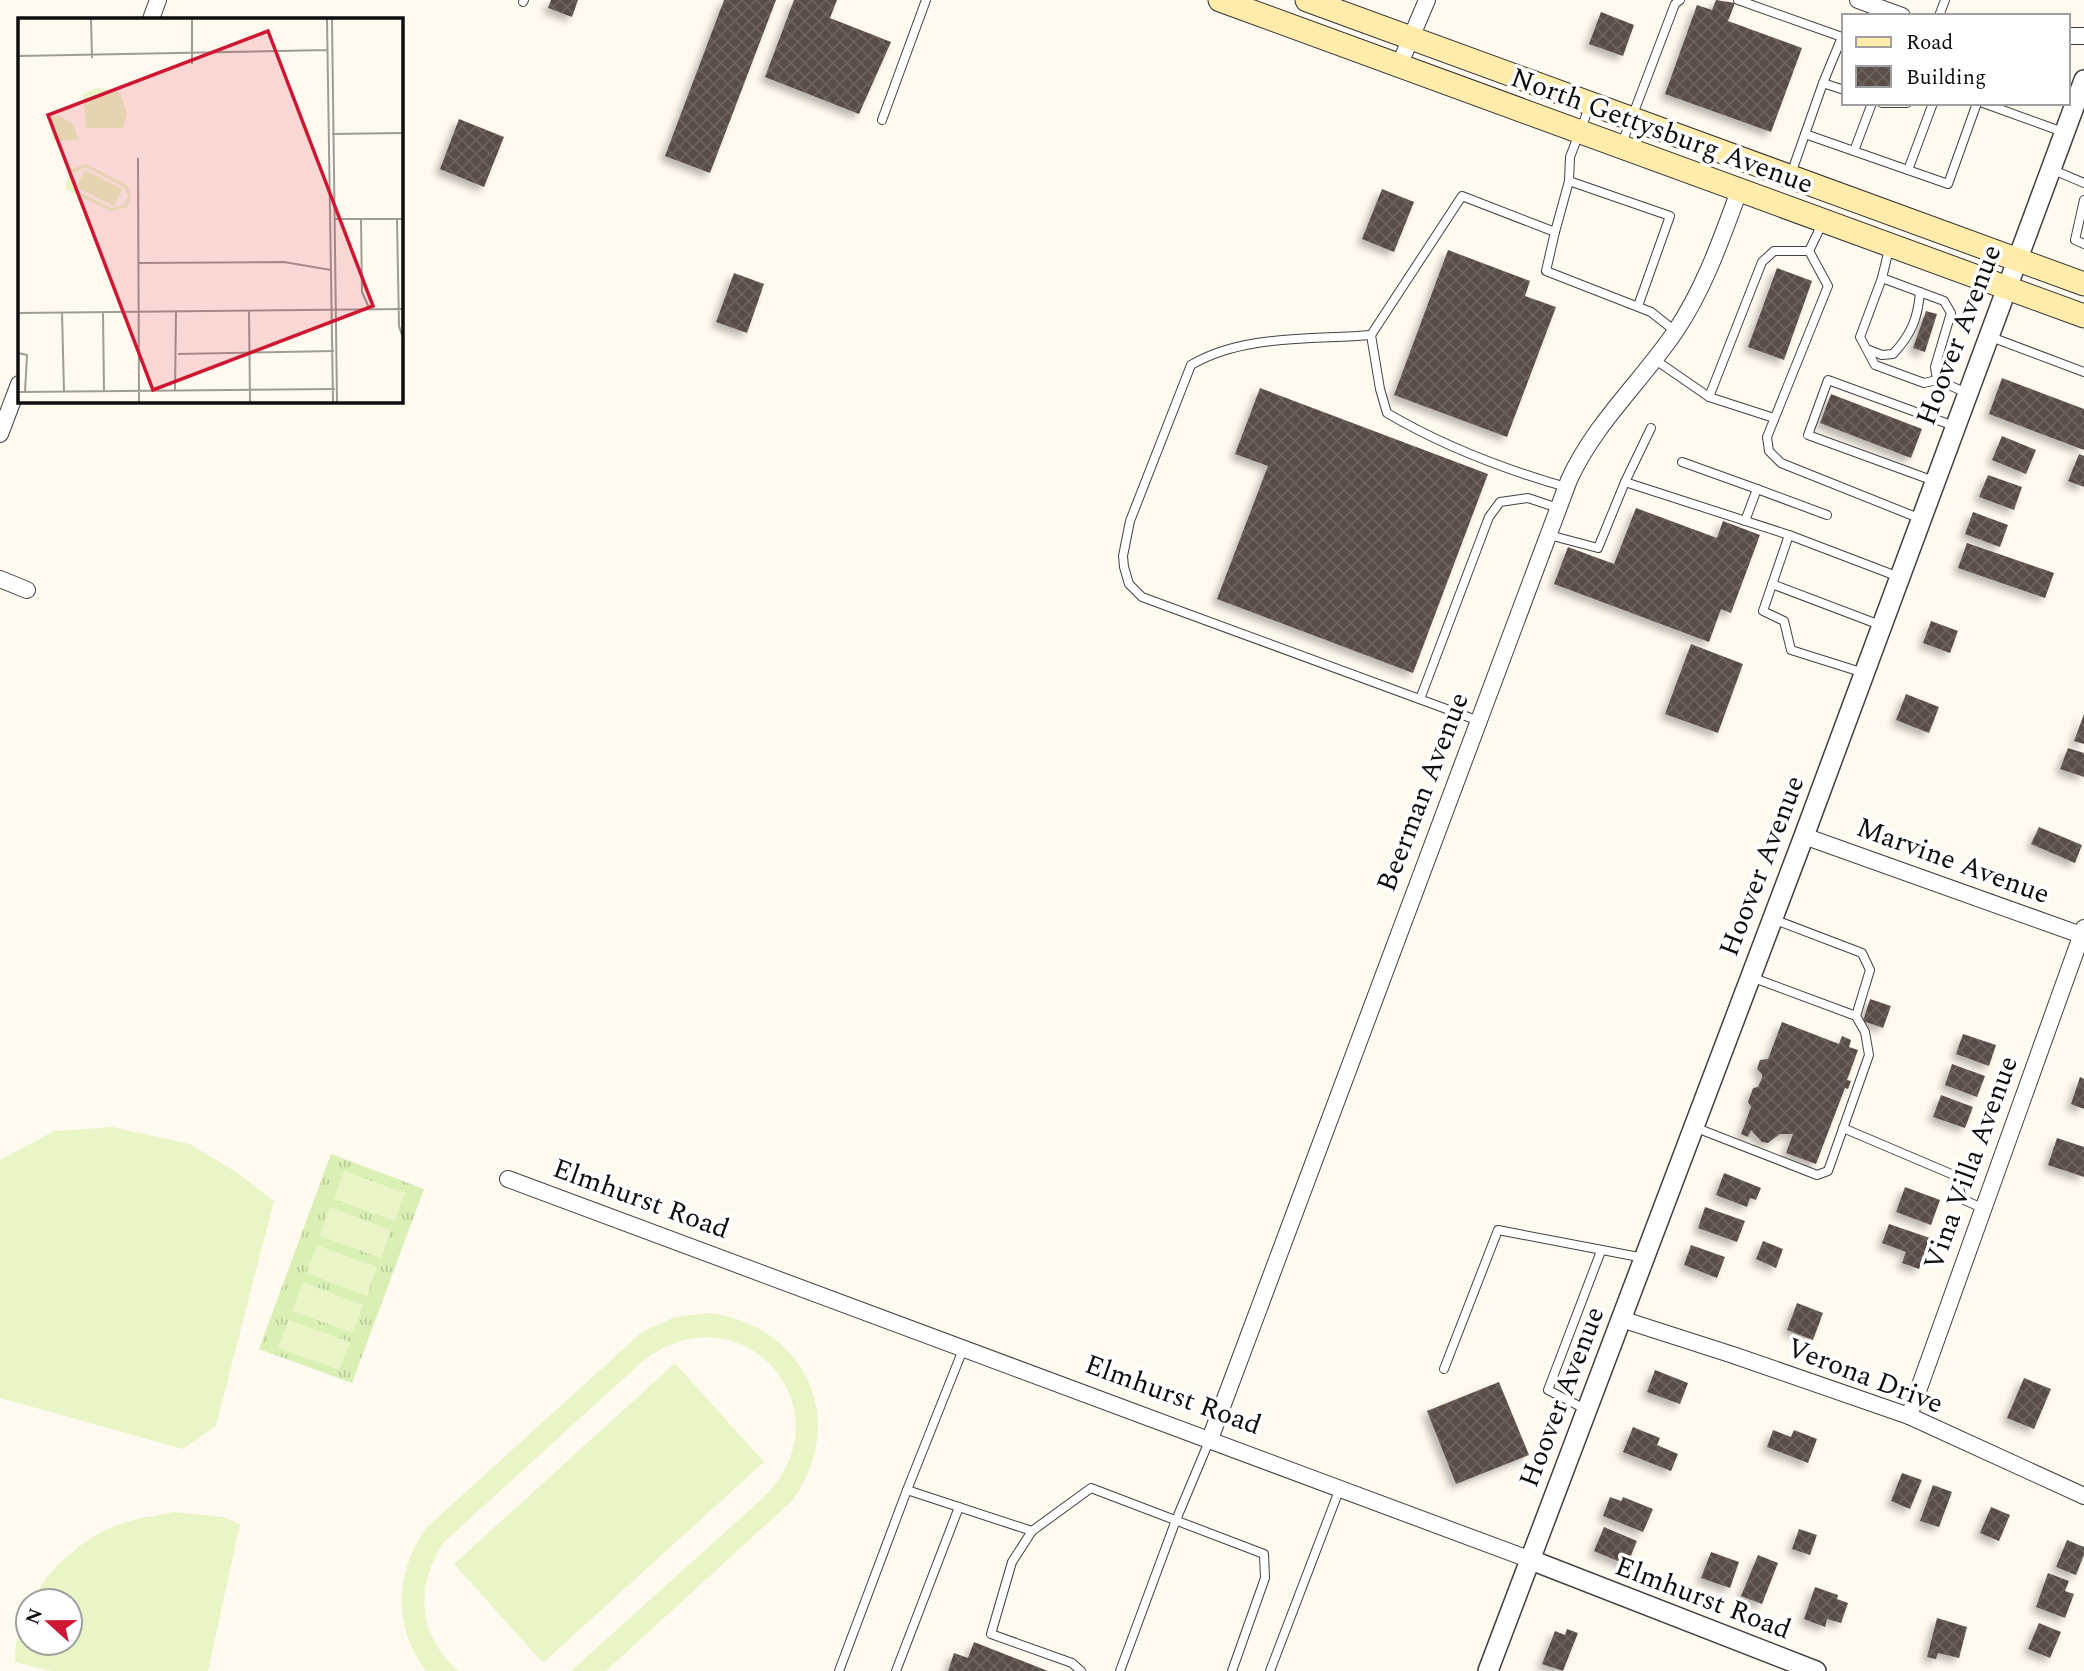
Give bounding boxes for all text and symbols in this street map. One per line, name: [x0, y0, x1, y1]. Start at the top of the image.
legend: [1842, 14, 2070, 105]
inset map: [18, 18, 402, 402]
text: Road: [1906, 27, 1953, 59]
street label: North Gettysburg Avenue: [1505, 56, 1819, 206]
text: Building: [1906, 62, 1986, 94]
street label: Hoover Avenue: [1905, 238, 2013, 432]
street label: Beerman Avenue: [1365, 686, 1481, 898]
street label: Hoover Avenue: [1708, 769, 1816, 963]
street label: Marvine Avenue: [1850, 806, 2056, 916]
street label: Vina Villa Avenue: [1912, 1050, 2030, 1276]
street label: Elmhurst Road: [546, 1147, 736, 1251]
street label: Hoover Avenue: [1508, 1300, 1616, 1494]
street label: Verona Drive: [1780, 1326, 1950, 1426]
street label: Elmhurst Road: [1078, 1343, 1268, 1447]
street label: Elmhurst Road: [1609, 1545, 1797, 1651]
north arrow: [14, 1587, 84, 1657]
text: N: [18, 1604, 51, 1629]

